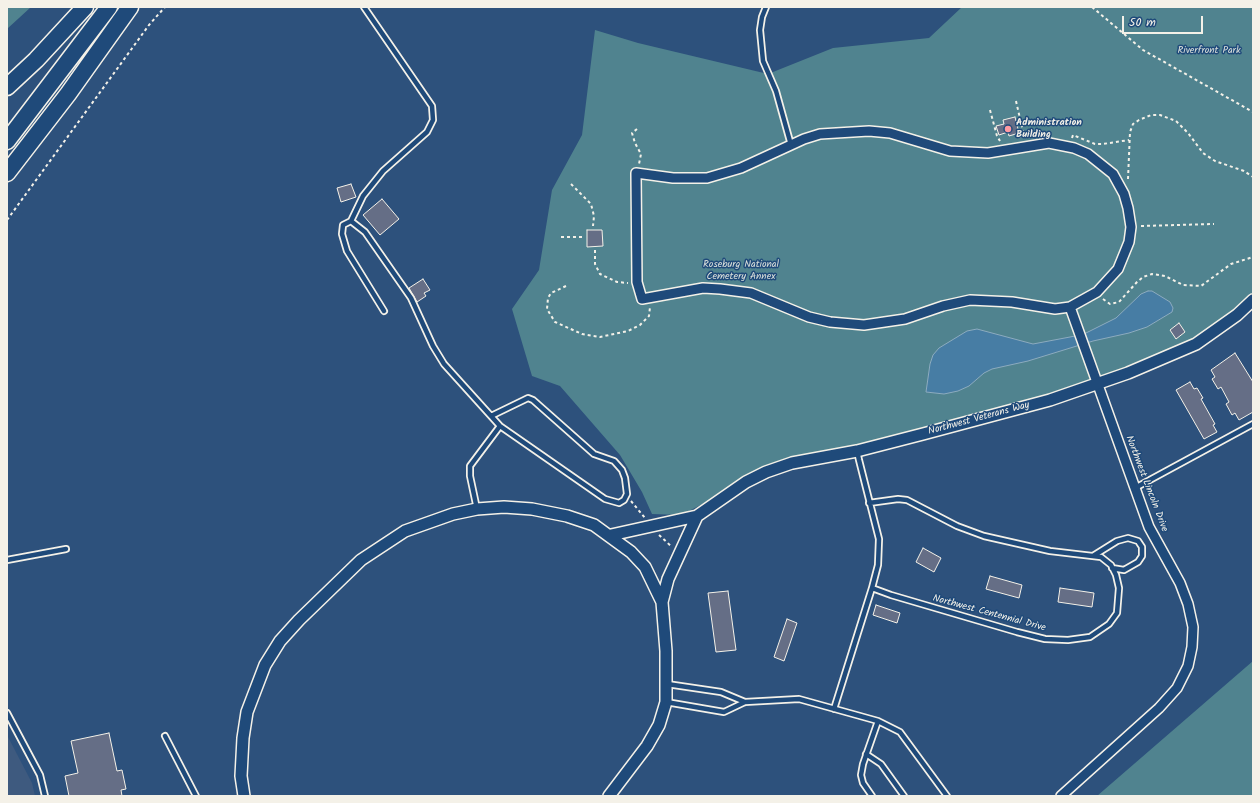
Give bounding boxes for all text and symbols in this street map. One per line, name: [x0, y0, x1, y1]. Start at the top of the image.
scale bar: [1124, 8, 1205, 34]
text: 50 m: [1129, 13, 1156, 32]
park label: Riverfront Park: [1177, 45, 1241, 57]
place label: Administration Building: [1016, 117, 1082, 140]
marker: Administration Building: [1003, 124, 1013, 134]
park label: Roseburg National Cemetery Annex: [703, 259, 779, 282]
street label: Northwest Veterans Way: [927, 400, 1031, 438]
street label: Northwest Lincoln Drive: [1122, 434, 1170, 534]
street label: Northwest Centennial Drive: [931, 593, 1047, 635]

